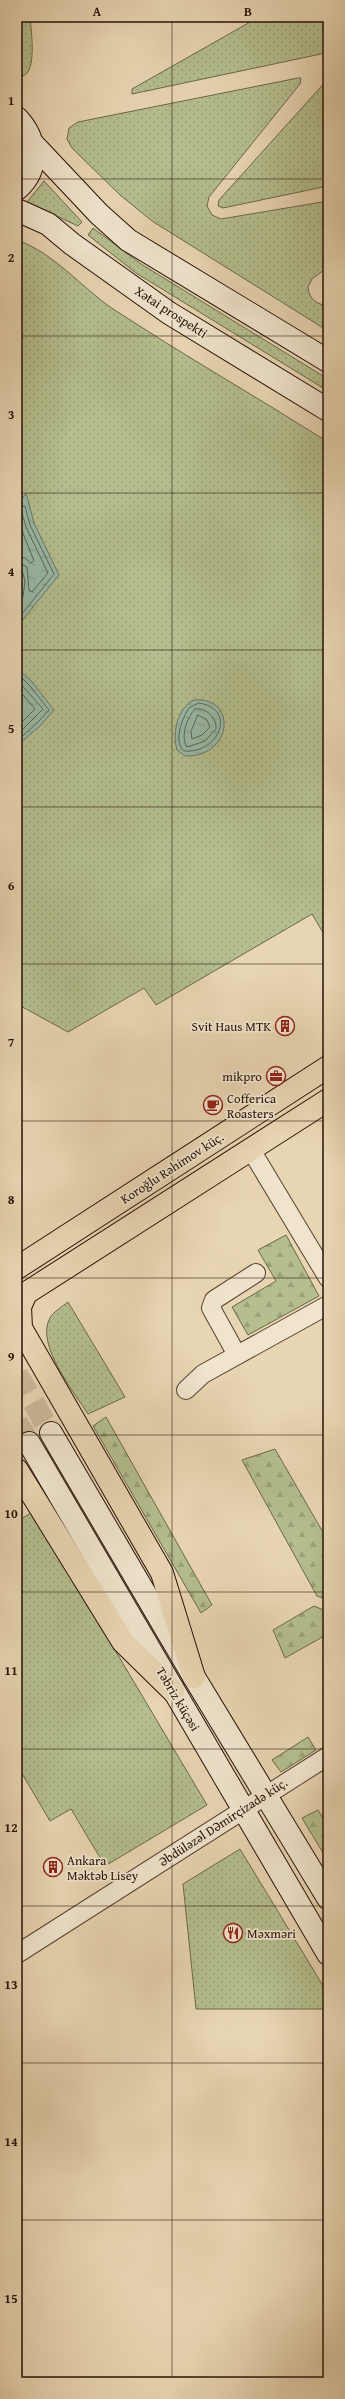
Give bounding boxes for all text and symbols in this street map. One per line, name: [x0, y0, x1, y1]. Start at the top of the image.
text: A: [93, 2, 102, 21]
text: B: [244, 2, 252, 21]
text: 1: [8, 91, 14, 110]
text: 2: [8, 248, 15, 267]
street label: Xətai prospekti: [131, 281, 211, 343]
text: 3: [8, 405, 14, 424]
text: 4: [8, 562, 15, 581]
text: 5: [8, 719, 15, 738]
text: 6: [8, 876, 15, 895]
building icon: Svit Haus MTK: [274, 1015, 296, 1037]
place label: Svit Haus MTK: [192, 1017, 271, 1036]
text: 7: [8, 1033, 15, 1052]
office icon: mikpro: [265, 1065, 287, 1087]
place label: mikpro: [222, 1067, 262, 1086]
place label: Cofferica Roasters: [227, 1089, 277, 1123]
cafe icon: Cofferica Roasters: [202, 1094, 224, 1116]
street label: Koroğlu Rəhimov küç.: [117, 1127, 227, 1209]
text: 8: [8, 1190, 15, 1209]
text: 9: [8, 1347, 15, 1366]
text: 10: [4, 1504, 18, 1523]
text: 11: [4, 1661, 18, 1680]
street label: Təbriz küçəsi: [151, 1663, 205, 1735]
street label: Əbdüləzəl DƏmirçizadə küç.: [155, 1773, 291, 1871]
text: 12: [4, 1818, 18, 1837]
place label: Ankara Məktəb Lisey: [67, 1851, 139, 1885]
building icon: Ankara Məktəb Lisey: [42, 1856, 64, 1878]
restaurant icon: Məxməri: [222, 1922, 244, 1944]
place label: Məxməri: [247, 1924, 296, 1943]
text: 13: [4, 1975, 18, 1994]
text: 14: [4, 2132, 18, 2151]
text: 15: [4, 2289, 18, 2308]

